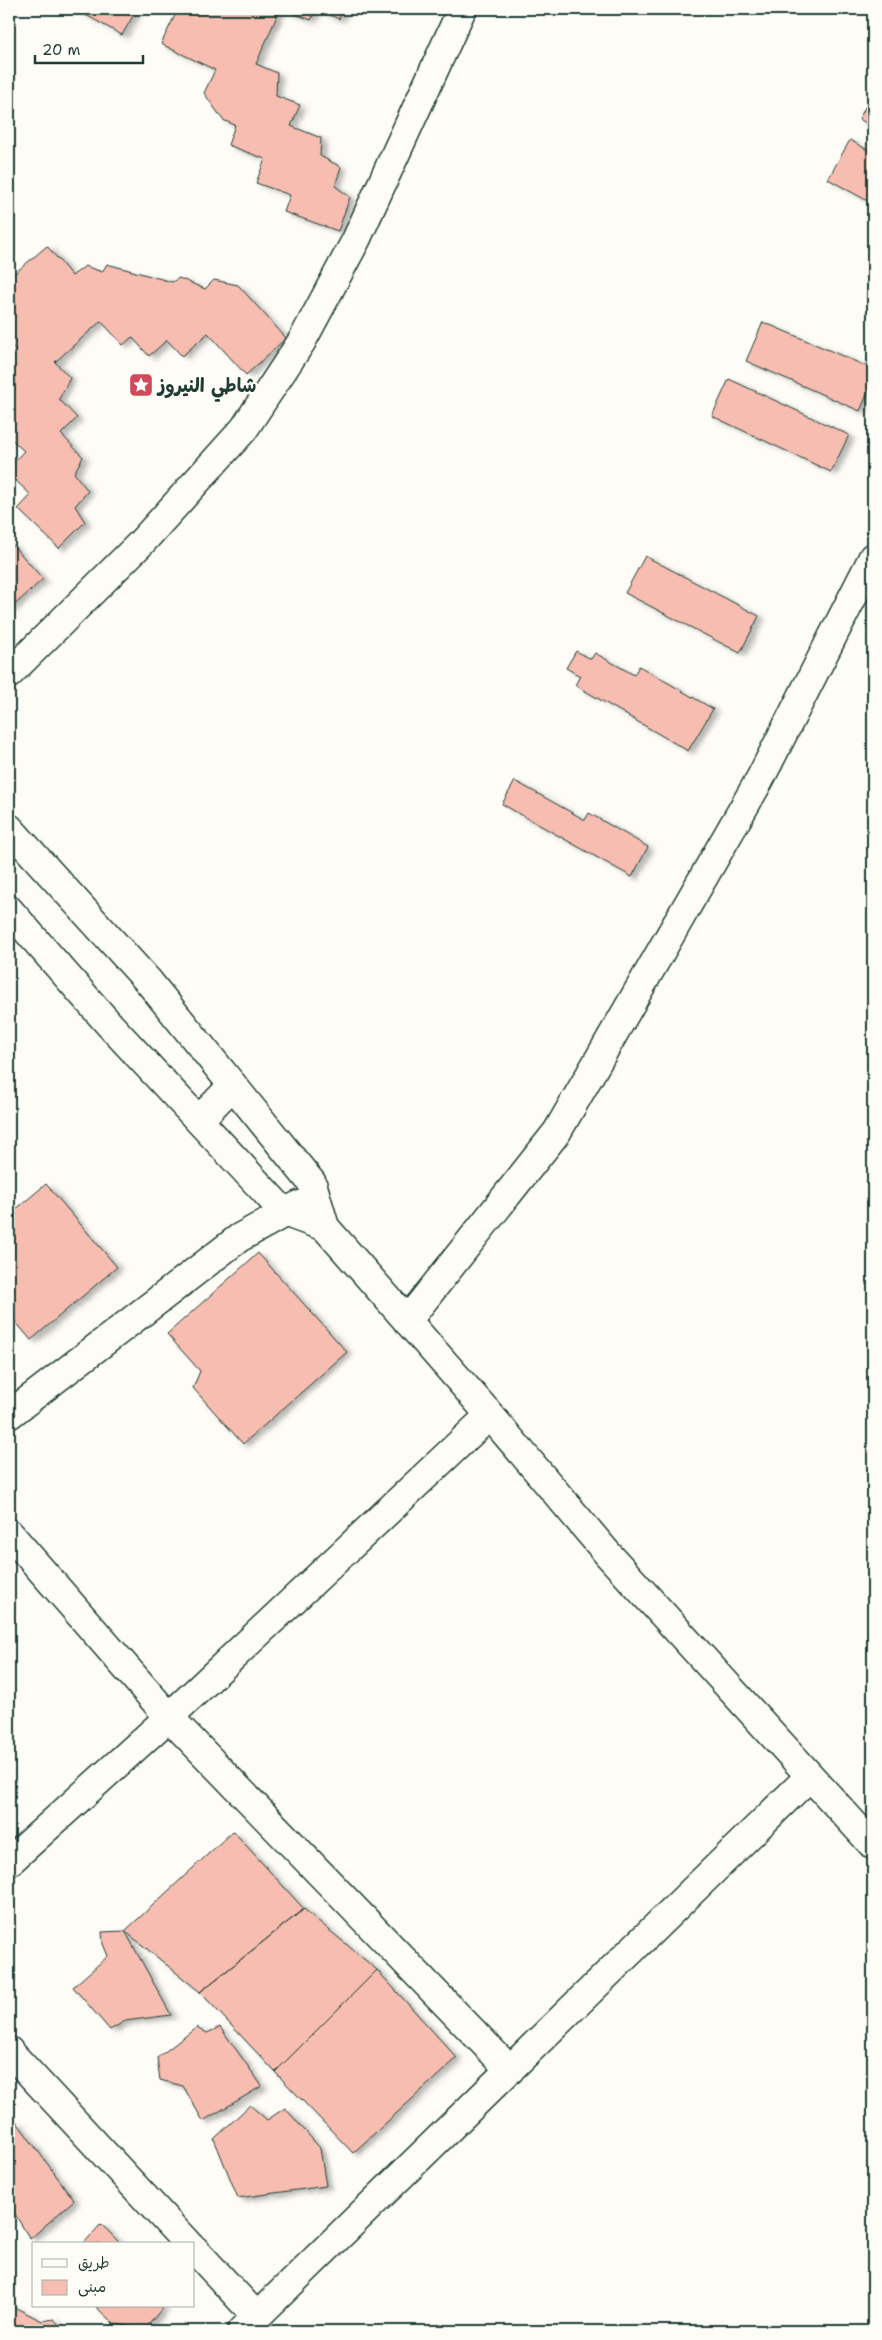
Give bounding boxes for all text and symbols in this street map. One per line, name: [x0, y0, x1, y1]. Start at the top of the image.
scale bar: [35, 32, 142, 64]
text: 20 m: [42, 40, 81, 60]
place icon: شاطي النيروز: [128, 372, 154, 398]
place label: شاطي النيروز: [156, 373, 256, 402]
legend: [32, 2242, 195, 2308]
text: طريق: [78, 2253, 110, 2273]
text: مبنى: [78, 2277, 106, 2297]

